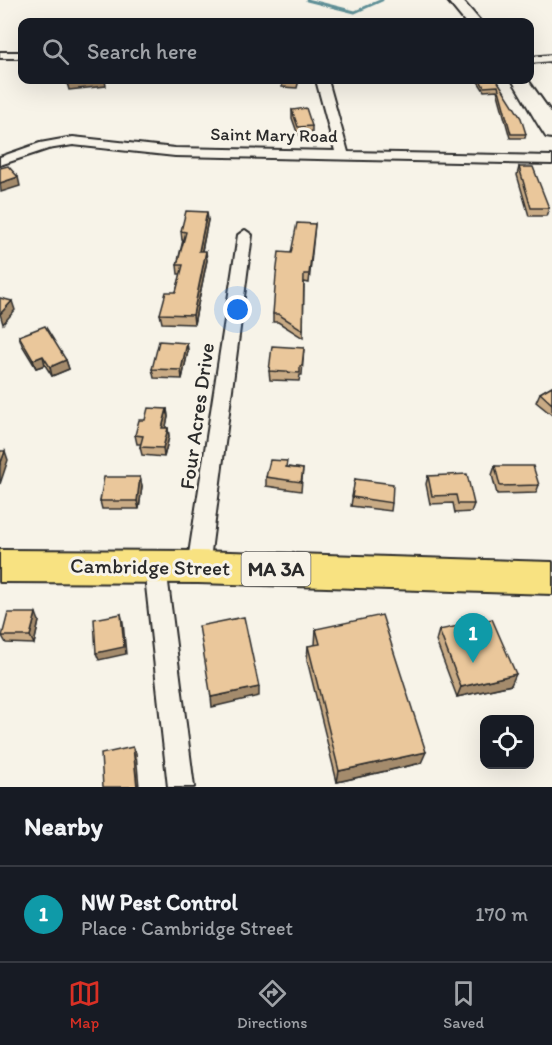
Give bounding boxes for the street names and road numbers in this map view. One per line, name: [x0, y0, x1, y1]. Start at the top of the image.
street label: Saint Mary Road: [210, 123, 338, 147]
street label: Four Acres Drive: [174, 341, 219, 491]
road number: MA 3A: [242, 552, 310, 586]
street label: Cambridge Street: [70, 553, 230, 580]

